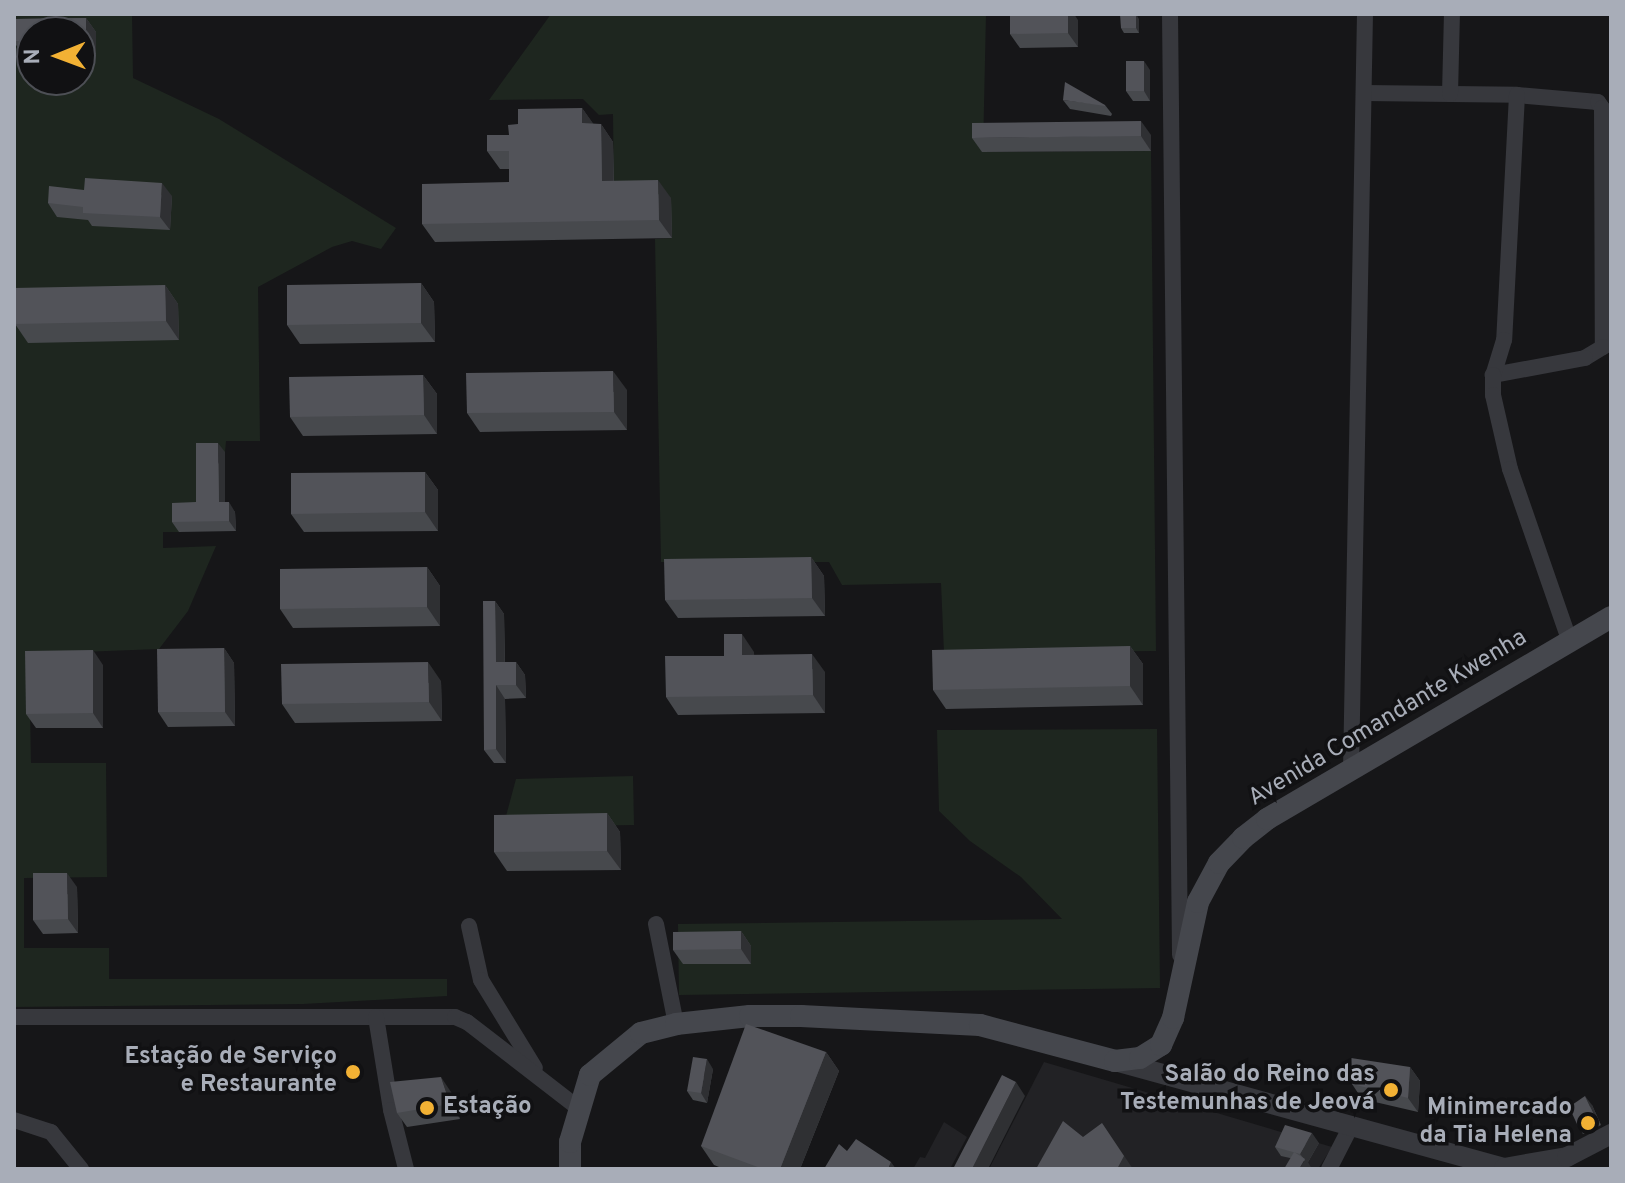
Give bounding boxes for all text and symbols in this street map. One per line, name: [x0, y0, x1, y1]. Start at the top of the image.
north arrow: [16, 16, 96, 96]
text: N: [20, 48, 47, 65]
street label: Avenida Comandante Kwenha: [1244, 624, 1532, 814]
place label: Estação de Serviço e Restaurante: [124, 1044, 337, 1100]
place label: Salão do Reino das Testemunhas de Jeová: [1120, 1062, 1375, 1118]
marker: Estação de Serviço e Restaurante: [344, 1063, 362, 1081]
marker: Salão do Reino das Testemunhas de Jeová: [1382, 1081, 1400, 1099]
place label: Estação: [443, 1094, 532, 1122]
place label: Minimercado da Tia Helena: [1419, 1095, 1572, 1151]
marker: Estação: [418, 1099, 436, 1117]
marker: Minimercado da Tia Helena: [1579, 1114, 1597, 1132]

